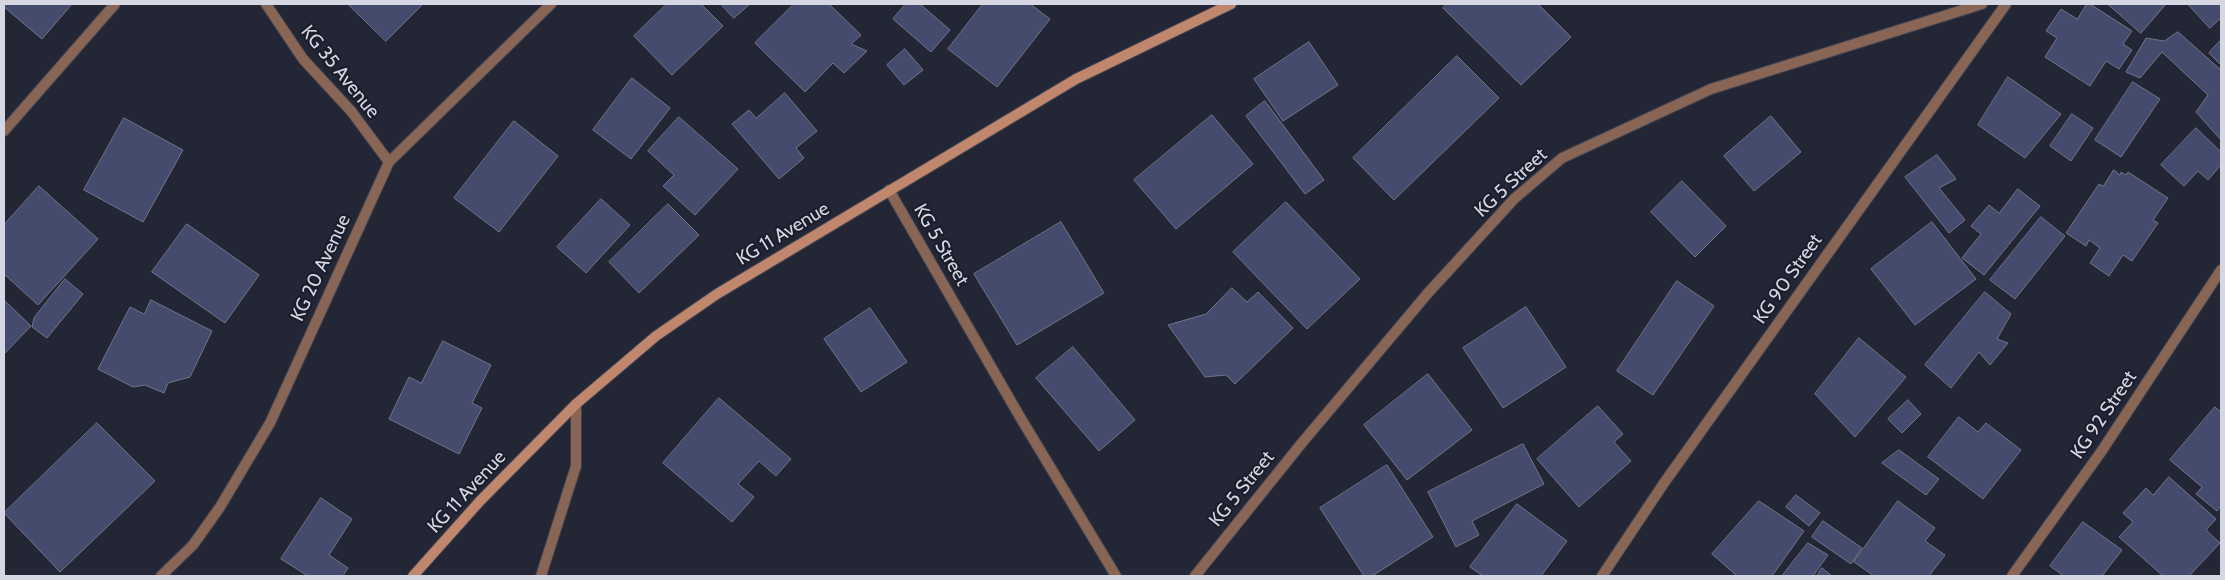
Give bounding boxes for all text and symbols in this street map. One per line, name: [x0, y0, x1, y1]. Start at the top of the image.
street label: KG 35 Avenue: [296, 21, 384, 123]
street label: KG 5 Street: [1470, 144, 1552, 222]
street label: KG 11 Avenue: [732, 197, 834, 271]
street label: KG 5 Street: [908, 200, 974, 290]
street label: KG 20 Avenue: [286, 211, 356, 325]
street label: KG 90 Street: [1749, 230, 1827, 328]
street label: KG 92 Street: [2066, 367, 2142, 463]
street label: KG 11 Avenue: [423, 446, 511, 538]
street label: KG 5 Street: [1205, 447, 1279, 531]

